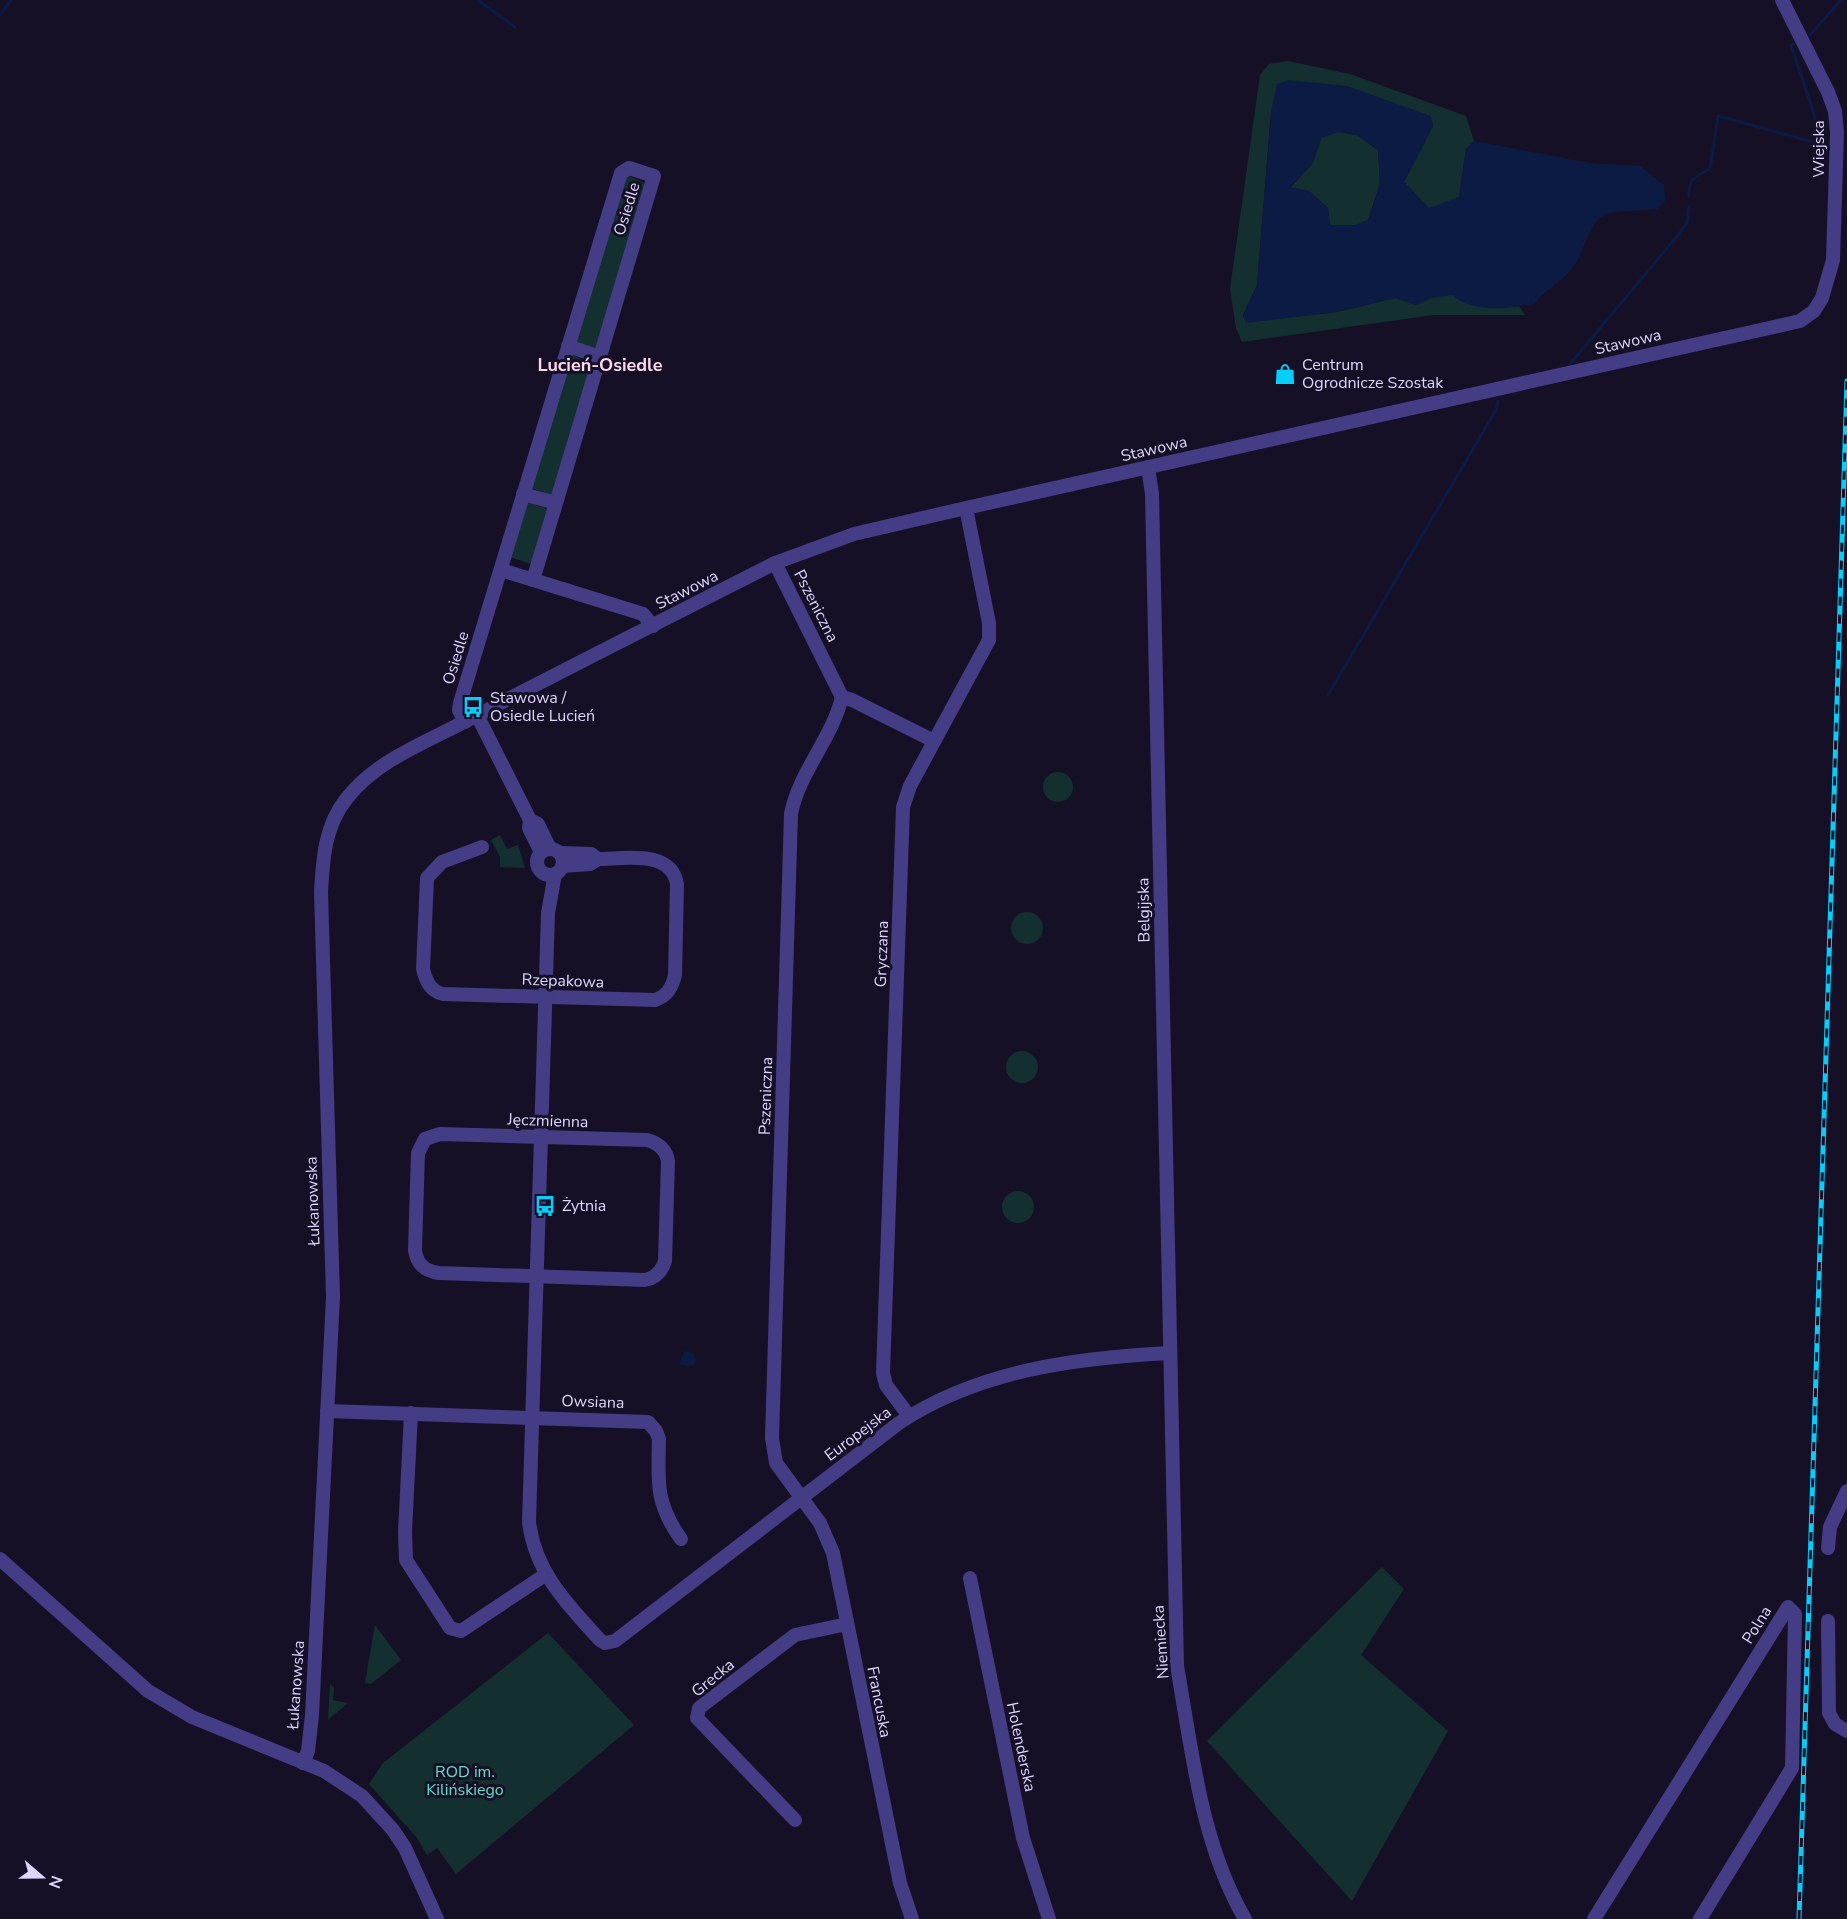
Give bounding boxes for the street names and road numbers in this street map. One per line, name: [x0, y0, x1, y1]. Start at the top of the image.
street label: Wiejska: [1808, 120, 1830, 178]
street label: Osiedle: [608, 180, 646, 238]
street label: Stawowa: [1593, 324, 1663, 360]
street label: Stawowa: [1119, 431, 1189, 467]
street label: Stawowa: [652, 565, 722, 615]
street label: Pszeniczna: [788, 566, 844, 646]
street label: Osiedle: [437, 629, 475, 687]
street label: Belgijska: [1132, 877, 1156, 943]
street label: Gryczana: [870, 920, 894, 988]
street label: Rzepakowa: [521, 969, 605, 993]
street label: Pszeniczna: [754, 1056, 778, 1136]
street label: Jęczmienna: [506, 1109, 589, 1133]
street label: Łukanowska: [300, 1156, 326, 1247]
street label: Owsiana: [561, 1390, 625, 1414]
street label: Europejska: [820, 1402, 896, 1466]
street label: Polna: [1737, 1602, 1777, 1648]
street label: Niemiecka: [1147, 1604, 1175, 1680]
street label: Łukanowska: [282, 1640, 310, 1731]
street label: Grecka: [687, 1654, 739, 1702]
street label: Francuska: [861, 1664, 897, 1740]
street label: Holenderska: [1001, 1700, 1041, 1794]

